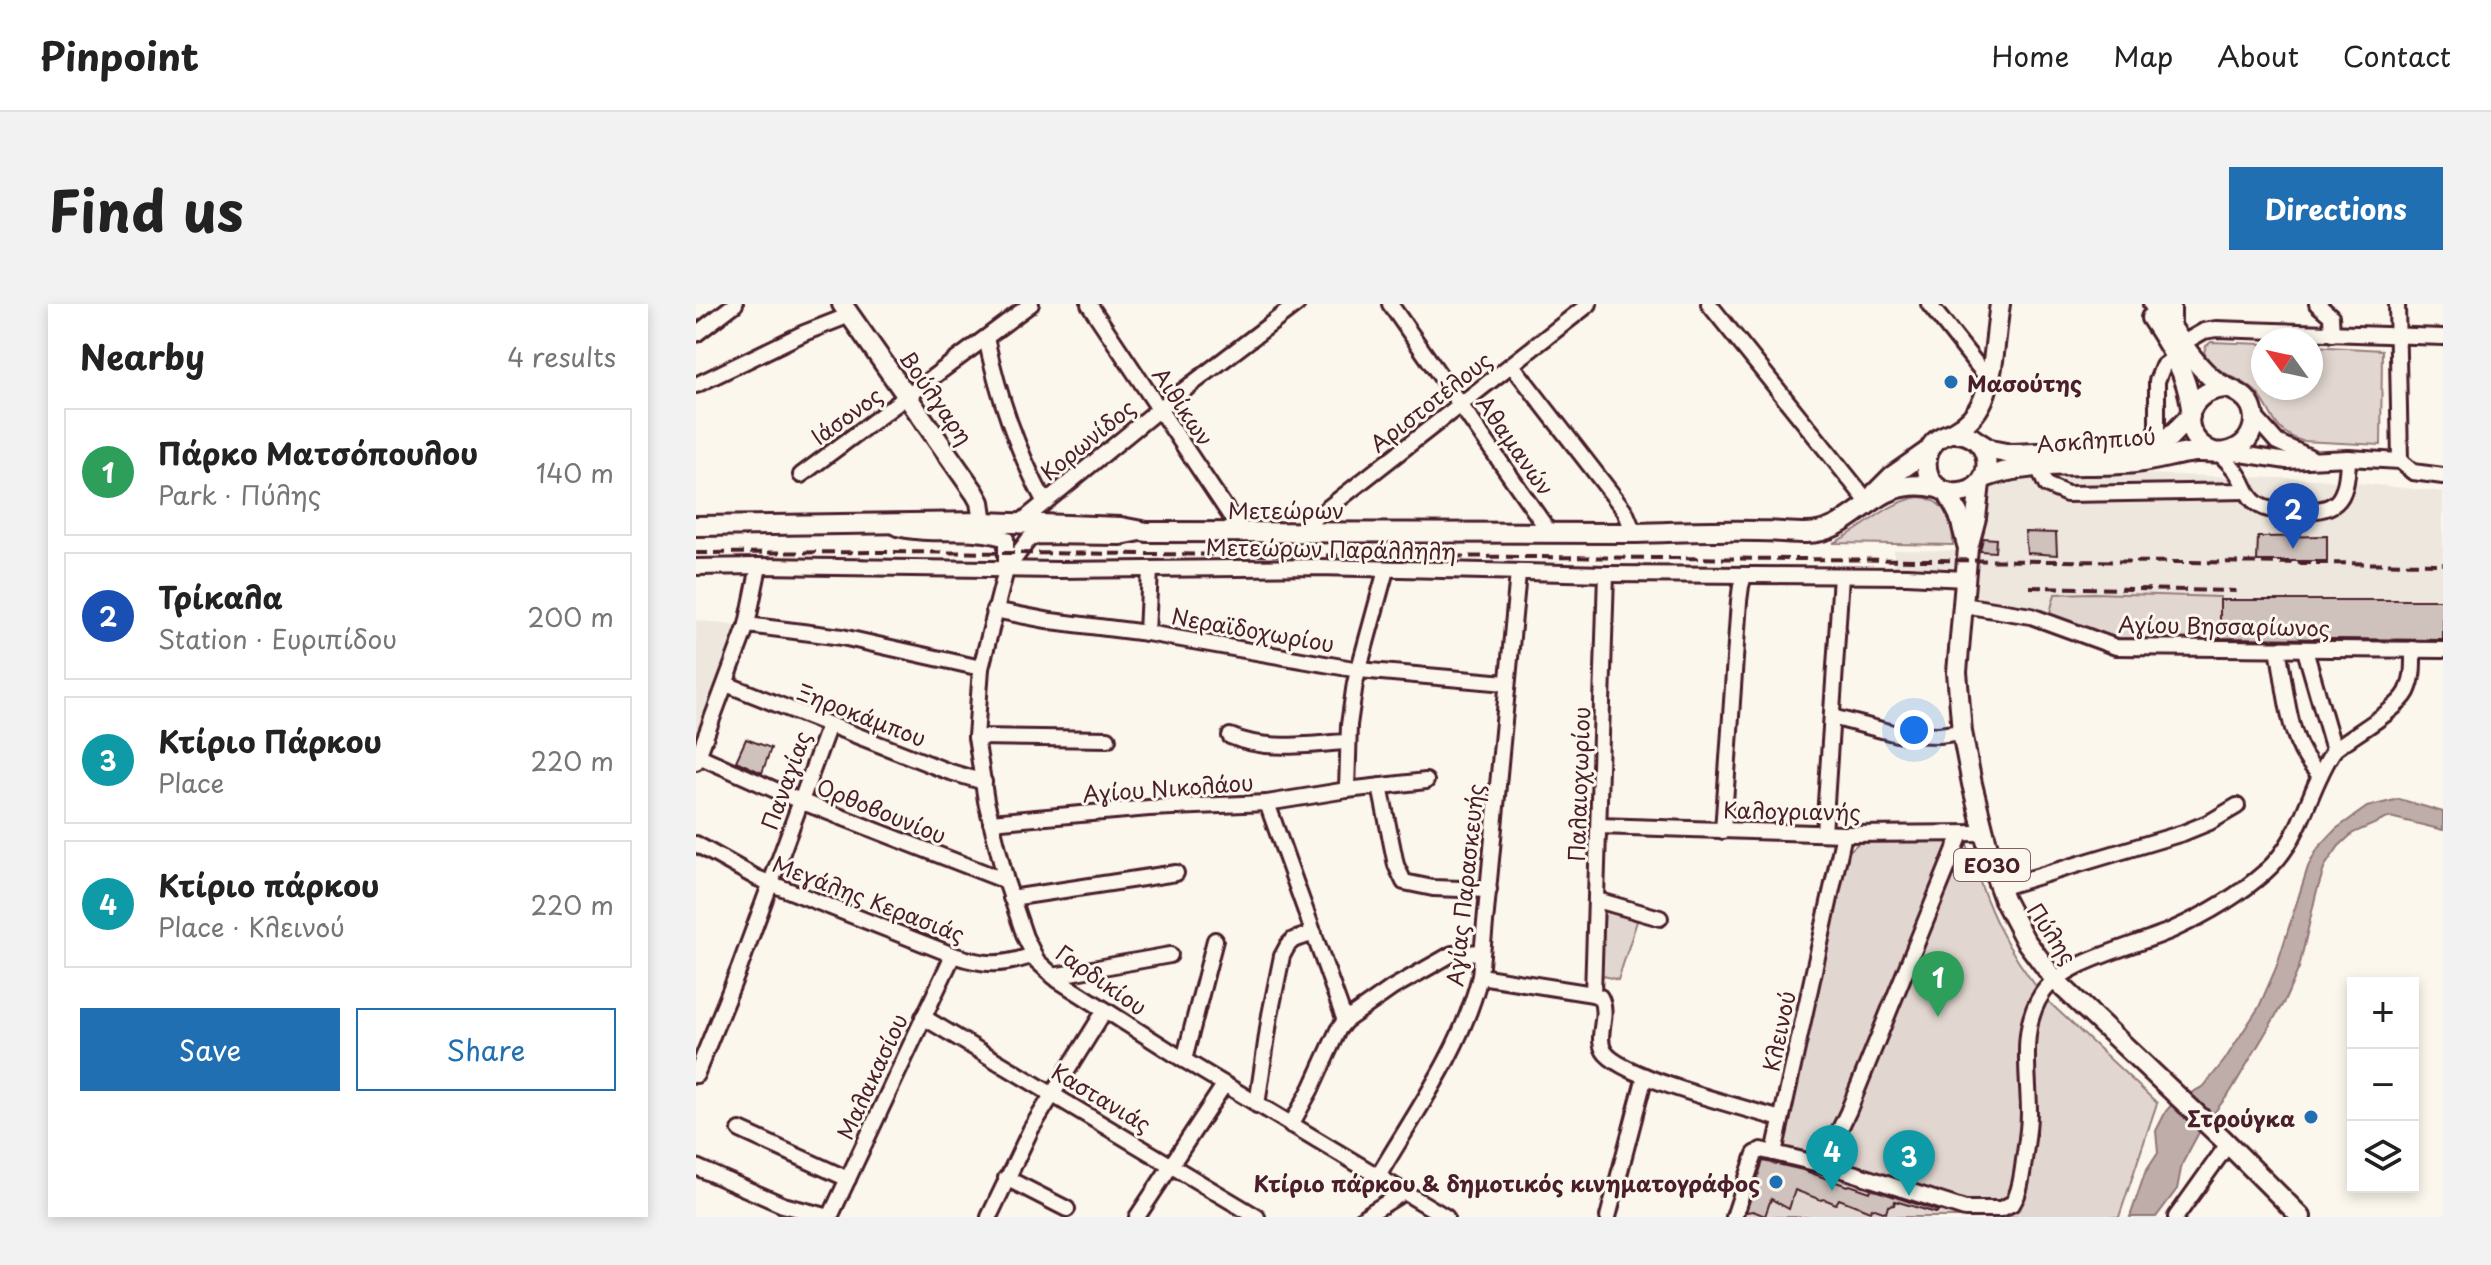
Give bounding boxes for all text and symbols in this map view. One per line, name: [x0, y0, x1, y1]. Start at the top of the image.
text: Pinpoint: [40, 27, 199, 84]
text: Home: [1991, 34, 2069, 77]
text: Map: [2113, 34, 2173, 77]
text: About: [2217, 34, 2299, 77]
text: Contact: [2343, 34, 2451, 77]
text: Find us: [48, 166, 244, 251]
button: Directions: [2229, 167, 2443, 250]
north arrow: [2251, 328, 2323, 400]
text: Nearby: [80, 330, 205, 382]
text: 4 results: [507, 337, 616, 376]
street label: Βούλγαρη: [892, 343, 982, 451]
street label: Αριστοτέλους: [1362, 343, 1498, 459]
street label: Αιθίκων: [1146, 360, 1222, 452]
place label: Μασούτης: [1967, 366, 2082, 399]
marker: Μασούτης: [1942, 373, 1960, 391]
street label: Ιάσονος: [804, 378, 888, 452]
street label: Αθαμανών: [1469, 388, 1563, 502]
street label: Κορωνίδος: [1033, 391, 1141, 487]
street label: Ασκληπιού: [2035, 418, 2157, 460]
text: Πάρκο Ματσόπουλου: [158, 430, 478, 475]
text: 1: [102, 453, 114, 492]
text: 140 m: [536, 453, 614, 492]
text: Park · Πύλης: [158, 475, 321, 514]
pin: 2: [2267, 483, 2319, 549]
street label: Μετεώρων: [1228, 493, 1344, 526]
street label: Μετεώρων Παράλληλη: [1205, 529, 1457, 567]
text: Τρίκαλα: [158, 574, 283, 619]
text: 2: [99, 597, 117, 636]
text: 200 m: [527, 597, 614, 636]
street label: Νεραϊδοχωρίου: [1169, 598, 1337, 660]
street label: Αγίου Βησσαρίωνος: [2118, 607, 2330, 643]
text: Station · Ευριπίδου: [158, 619, 397, 658]
street label: Ξηροκάμπου: [793, 674, 931, 754]
street label: Παλαιοχωρίου: [1559, 706, 1597, 862]
your location: [1894, 710, 1934, 750]
text: Κτίριο Πάρκου: [158, 718, 382, 763]
street label: Παναγίας: [752, 726, 818, 834]
text: 3: [99, 741, 117, 780]
text: 220 m: [530, 741, 614, 780]
text: Place: [158, 763, 224, 802]
street label: Αγίου Νικολάου: [1081, 765, 1255, 809]
street label: Ορθοβουνίου: [812, 769, 952, 851]
street label: Αγίας Παρασκευής: [1437, 782, 1491, 988]
street label: Καλογριανής: [1723, 792, 1861, 828]
street label: Μεγάλης Κερασιάς: [768, 846, 970, 950]
road number: ΕΟ30: [1954, 849, 2030, 881]
text: Κτίριο πάρκου: [158, 862, 380, 907]
text: 4: [99, 885, 117, 924]
text: 220 m: [530, 885, 614, 924]
street label: Πύλης: [2020, 895, 2086, 971]
text: Place · Κλεινού: [158, 907, 345, 946]
street label: Γαρδικίου: [1050, 936, 1154, 1022]
pin: 1: [1912, 951, 1964, 1017]
map controls: [2347, 977, 2419, 1193]
button: +: [2347, 977, 2419, 1049]
street label: Κλεινού: [1753, 988, 1803, 1074]
button: Save: [80, 1008, 340, 1091]
button: Share: [356, 1008, 616, 1091]
street label: Μαλακασίου: [827, 1008, 915, 1144]
button: −: [2347, 1049, 2419, 1121]
street label: Καστανιάς: [1046, 1054, 1158, 1140]
place label: Στρούγκα: [2187, 1101, 2295, 1134]
marker: Στρούγκα: [2302, 1108, 2320, 1126]
button: layers: [2347, 1121, 2419, 1193]
pin: 4: [1806, 1125, 1858, 1191]
pin: 3: [1883, 1130, 1935, 1196]
place label: Κτίριο πάρκου & δημοτικός κινηματογράφος: [1253, 1166, 1760, 1199]
marker: Κτίριο πάρκου & δημοτικός κινηματογράφος: [1767, 1173, 1785, 1191]

